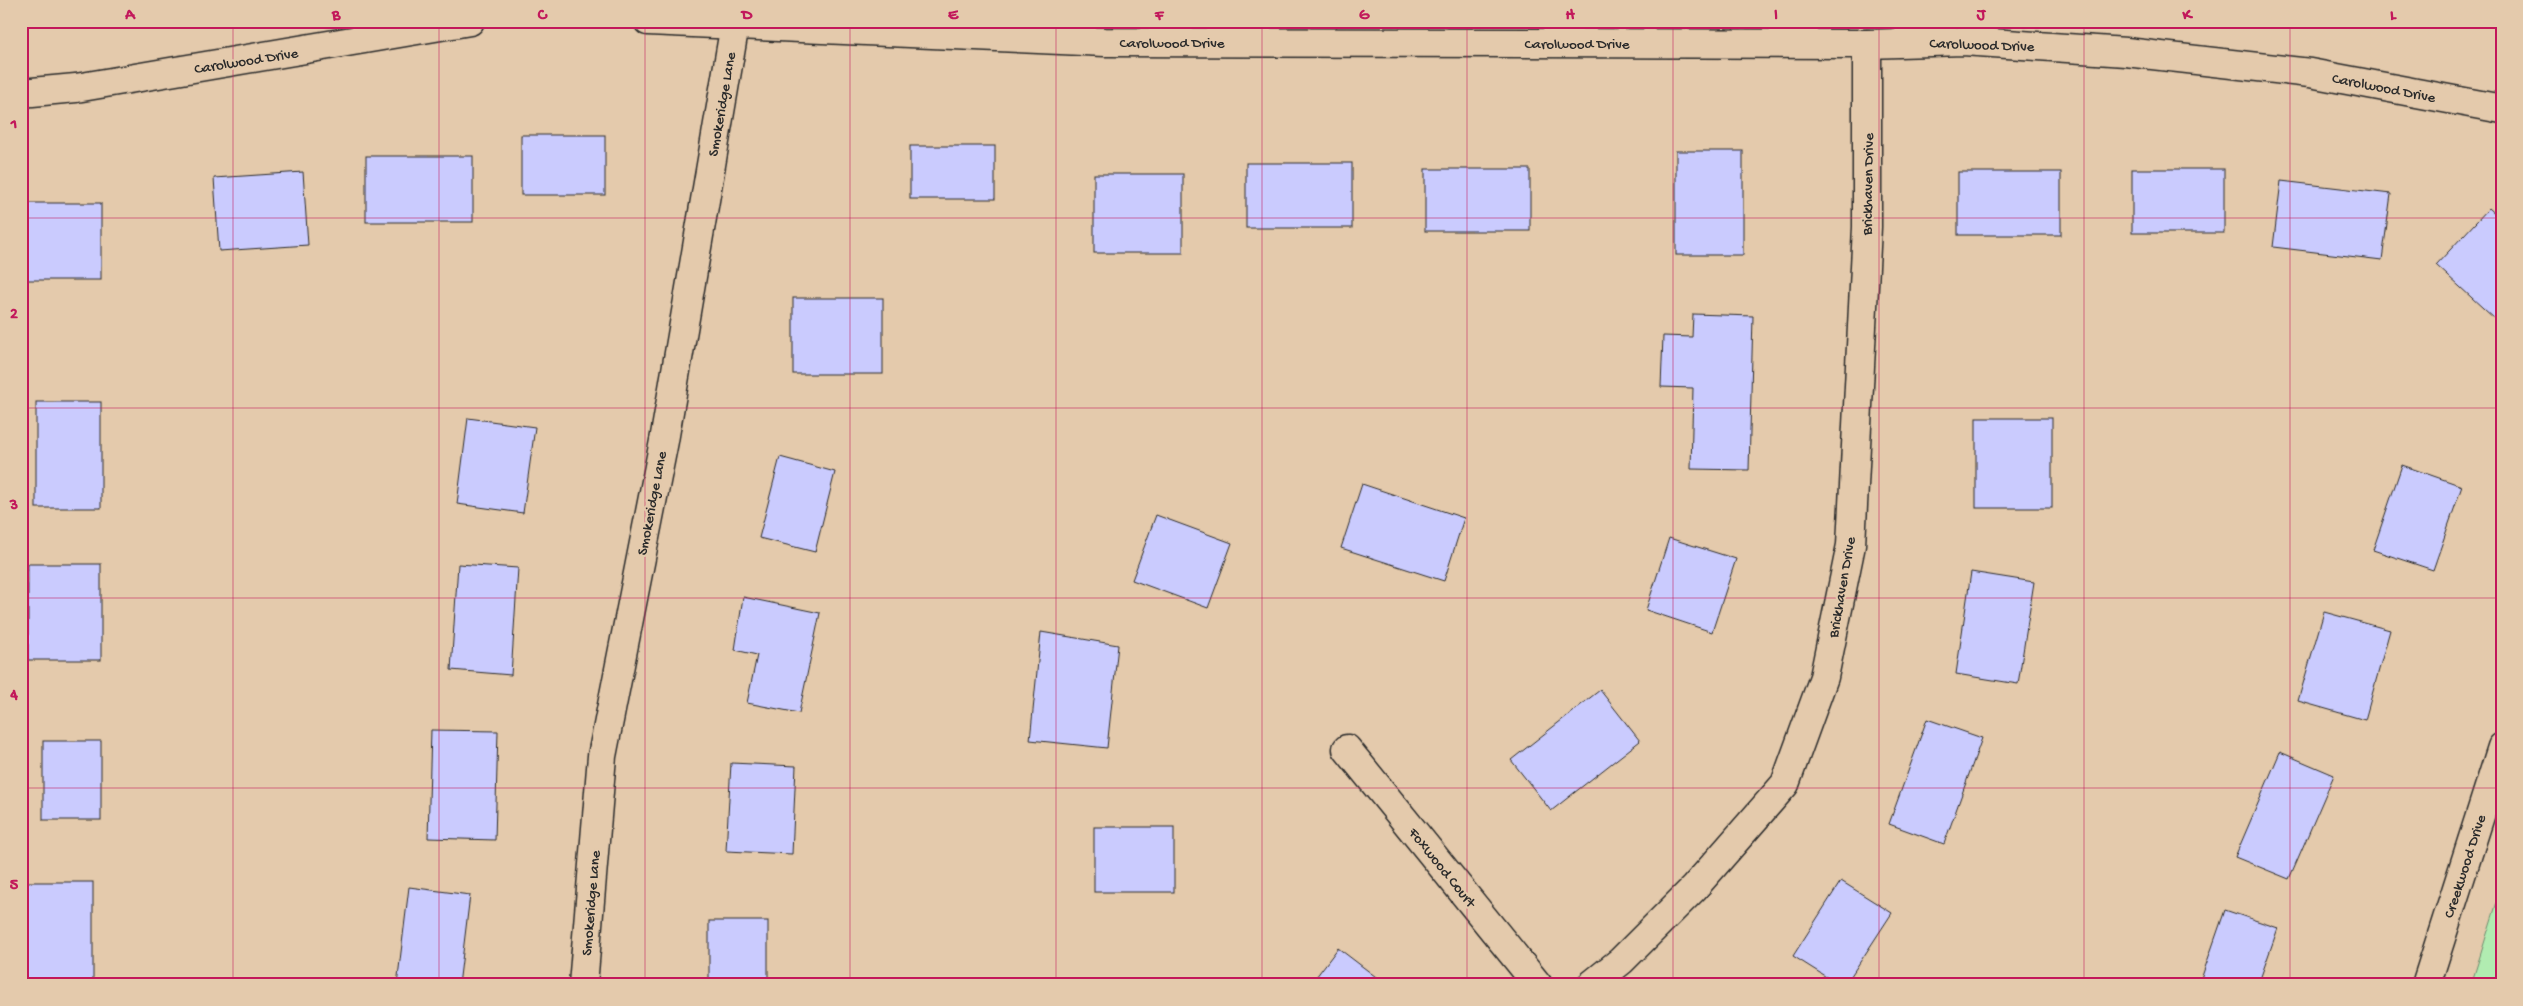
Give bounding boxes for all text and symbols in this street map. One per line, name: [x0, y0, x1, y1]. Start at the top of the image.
text: A: [124, 7, 136, 26]
text: B: [331, 7, 341, 26]
text: C: [537, 7, 548, 26]
text: D: [740, 7, 753, 26]
text: E: [948, 7, 959, 26]
text: F: [1154, 7, 1165, 26]
text: G: [1359, 7, 1370, 26]
text: H: [1565, 7, 1575, 26]
text: I: [1774, 7, 1778, 26]
text: J: [1976, 7, 1987, 26]
text: K: [2182, 7, 2194, 26]
text: L: [2390, 7, 2397, 26]
street label: Carolwood Drive: [1119, 35, 1225, 53]
street label: Carolwood Drive: [1929, 35, 2035, 57]
street label: Carolwood Drive: [1524, 36, 1630, 54]
street label: Carolwood Drive: [193, 45, 300, 79]
street label: Smokeridge Lane: [705, 50, 741, 158]
street label: Carolwood Drive: [2330, 70, 2437, 108]
text: 1: [10, 116, 17, 135]
street label: Brickhaven Drive: [1859, 133, 1879, 236]
text: 2: [10, 306, 18, 325]
street label: Smokeridge Lane: [634, 450, 672, 557]
text: 3: [9, 497, 18, 516]
street label: Brickhaven Drive: [1825, 535, 1861, 640]
text: 4: [9, 687, 18, 706]
street label: Creekwood Drive: [2441, 812, 2491, 921]
street label: Foxwood Court: [1403, 824, 1480, 913]
street label: Smokeridge Lane: [578, 849, 606, 957]
text: 5: [10, 877, 19, 896]

